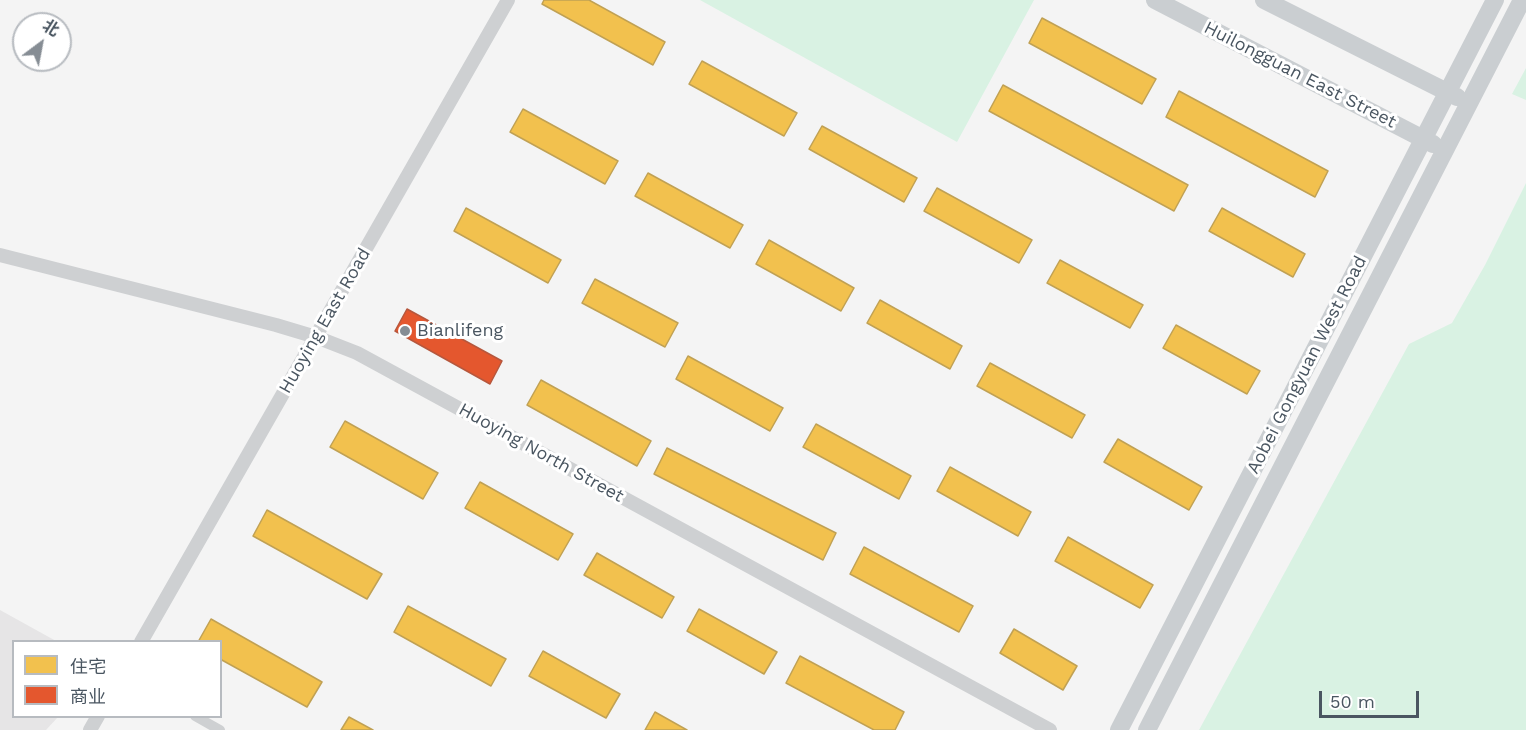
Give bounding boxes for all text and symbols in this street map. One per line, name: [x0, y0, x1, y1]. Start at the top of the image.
north arrow: [12, 12, 72, 72]
text: 北: [39, 16, 63, 40]
street label: Huilongguan East Street: [1200, 17, 1400, 133]
street label: Huoying East Road: [275, 244, 375, 398]
street label: Aobei Gongyuan West Road: [1243, 252, 1371, 478]
place label: Bianlifeng: [417, 320, 503, 342]
marker: Bianlifeng: [398, 324, 412, 338]
street label: Huoying North Street: [455, 399, 627, 507]
legend: [12, 640, 222, 718]
text: 住宅: [70, 656, 106, 677]
scale bar: [1322, 679, 1422, 717]
text: 商业: [70, 686, 106, 707]
text: 50 m: [1330, 691, 1375, 712]

